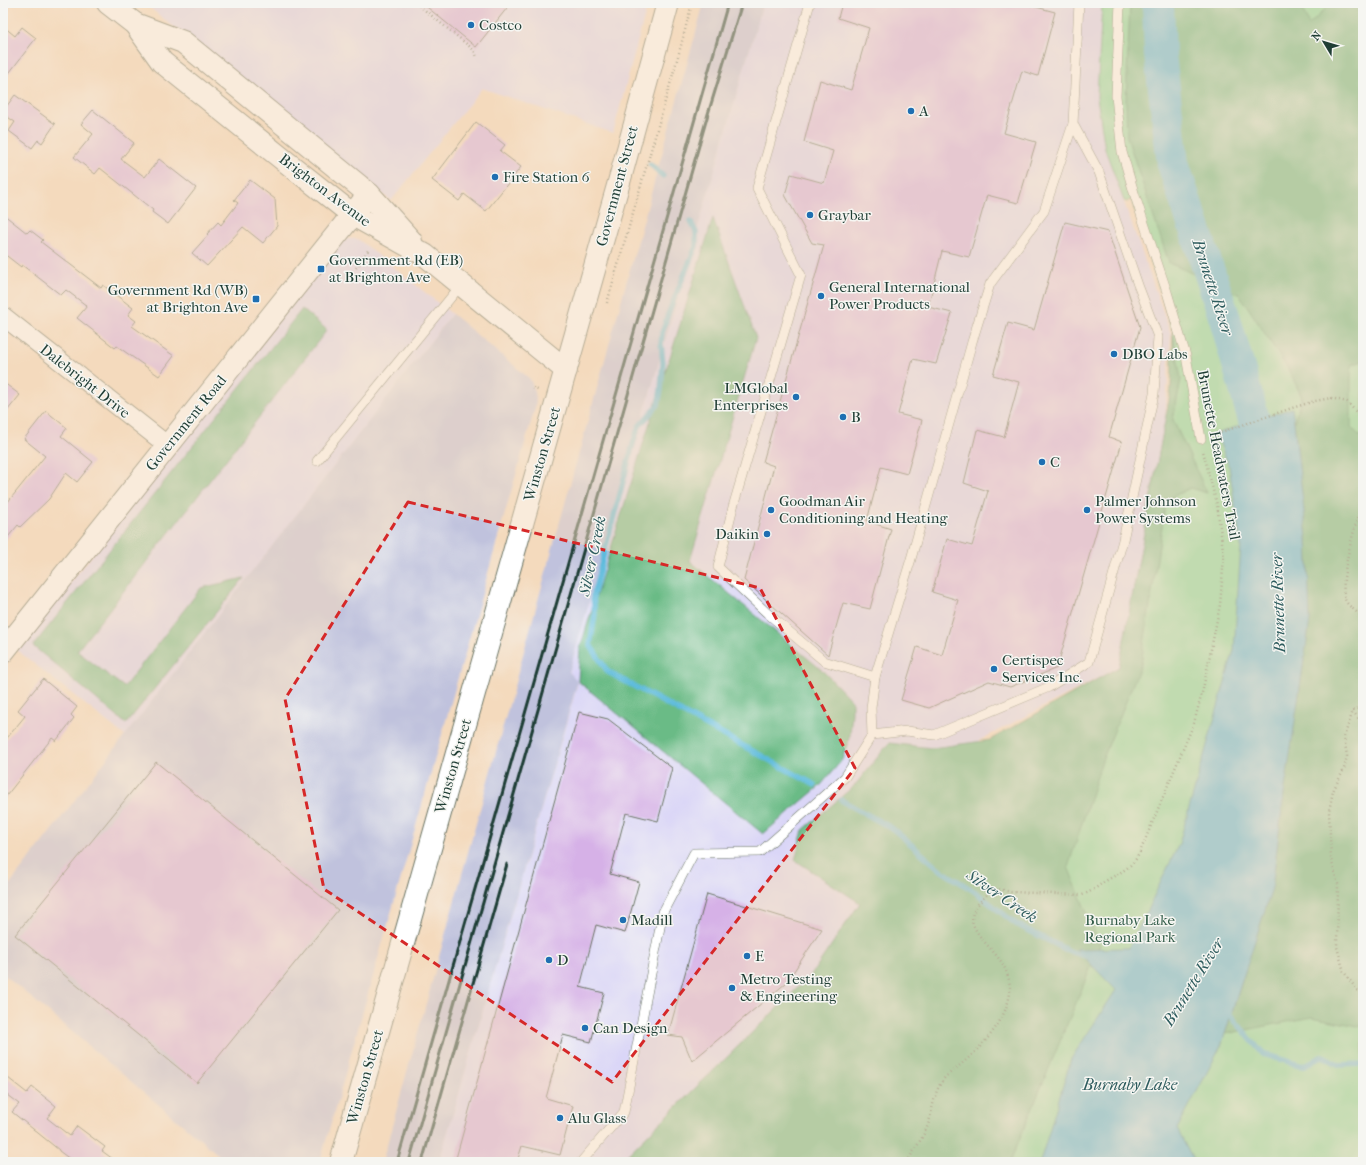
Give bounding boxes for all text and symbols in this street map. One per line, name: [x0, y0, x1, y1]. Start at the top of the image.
place label: Costco: [479, 16, 522, 34]
marker: Costco: [466, 20, 476, 30]
north arrow: [1304, 22, 1344, 62]
text: N: [1309, 28, 1325, 43]
place label: A: [918, 102, 929, 120]
marker: A: [906, 106, 916, 116]
street label: Government Street: [592, 123, 642, 248]
street label: Brighton Avenue: [276, 150, 375, 231]
place label: Fire Station 6: [503, 168, 591, 186]
marker: Fire Station 6: [490, 172, 500, 182]
place label: Graybar: [818, 206, 871, 224]
marker: Graybar: [805, 210, 815, 220]
water label: Brunette River: [1188, 236, 1238, 339]
place label: Government Rd (EB) at Brighton Ave: [329, 251, 463, 286]
marker: Government Rd (EB) at Brighton Ave: [316, 264, 326, 274]
place label: General International Power Products: [829, 278, 970, 313]
place label: Government Rd (WB) at Brighton Ave: [108, 281, 249, 316]
marker: General International Power Products: [816, 291, 826, 301]
marker: Government Rd (WB) at Brighton Ave: [251, 294, 261, 304]
street label: Dalebright Drive: [36, 340, 134, 422]
place label: DBO Labs: [1122, 345, 1188, 363]
marker: DBO Labs: [1109, 349, 1119, 359]
street label: Brunette Headwaters Trail: [1194, 368, 1244, 542]
street label: Government Road: [142, 371, 231, 475]
place label: LMGlobal Enterprises: [713, 379, 788, 414]
marker: LMGlobal Enterprises: [791, 392, 801, 402]
street label: Winston Street: [520, 404, 564, 504]
place label: B: [851, 408, 861, 426]
marker: B: [838, 412, 848, 422]
place label: C: [1050, 453, 1060, 471]
marker: C: [1037, 457, 1047, 467]
place label: Goodman Air Conditioning and Heating: [779, 492, 949, 527]
place label: Palmer Johnson Power Systems: [1095, 492, 1196, 527]
marker: Goodman Air Conditioning and Heating: [766, 505, 776, 515]
marker: Palmer Johnson Power Systems: [1082, 505, 1092, 515]
water label: Silver Creek: [574, 514, 610, 599]
place label: Daikin: [715, 525, 759, 543]
marker: Daikin: [762, 529, 772, 539]
water label: Brunette River: [1267, 551, 1289, 654]
place label: Certispec Services Inc.: [1002, 651, 1082, 686]
marker: Certispec Services Inc.: [989, 664, 999, 674]
street label: Winston Street: [431, 716, 475, 816]
water label: Silver Creek: [962, 865, 1041, 927]
place label: Madill: [631, 911, 673, 929]
park label: Burnaby Lake Regional Park: [1085, 911, 1176, 946]
marker: Madill: [618, 915, 628, 925]
water label: Brunette River: [1158, 933, 1229, 1030]
place label: E: [755, 947, 764, 965]
place label: D: [557, 951, 568, 969]
marker: E: [742, 951, 752, 961]
marker: D: [544, 955, 554, 965]
place label: Metro Testing & Engineering: [740, 970, 838, 1005]
marker: Metro Testing & Engineering: [727, 983, 737, 993]
place label: Can Design: [593, 1019, 668, 1037]
marker: Can Design: [580, 1023, 590, 1033]
street label: Winston Street: [343, 1027, 387, 1127]
water label: Burnaby Lake: [1082, 1075, 1178, 1094]
place label: Alu Glass: [567, 1109, 627, 1127]
marker: Alu Glass: [555, 1113, 565, 1123]

